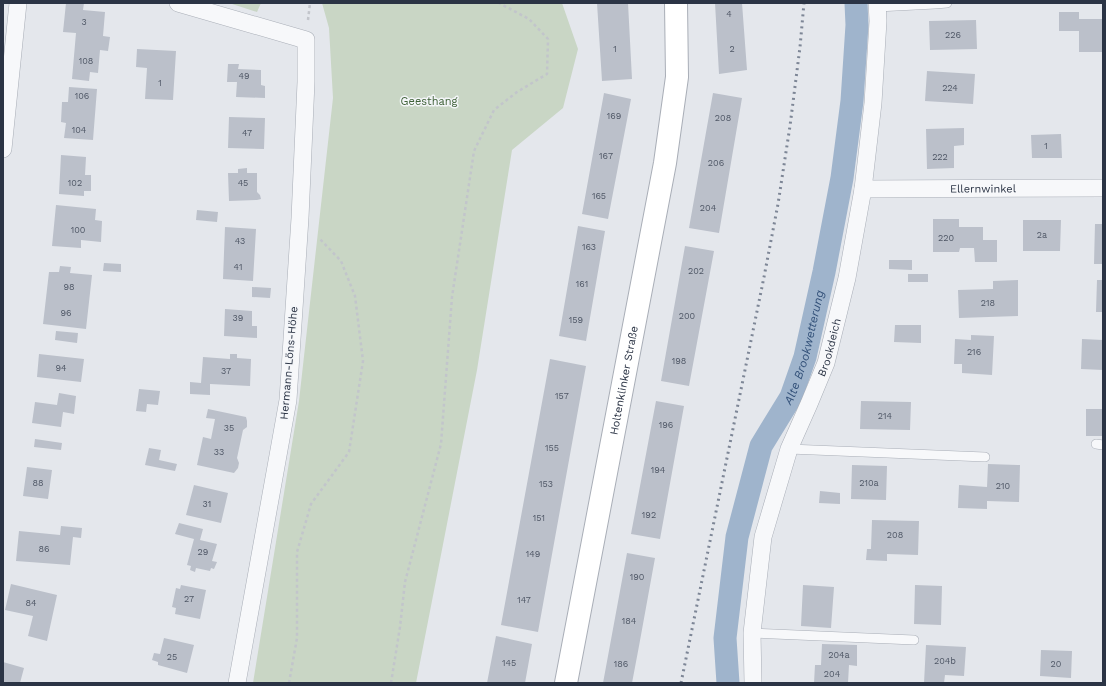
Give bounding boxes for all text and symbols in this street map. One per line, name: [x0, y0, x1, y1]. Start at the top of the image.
house number: 4: [726, 9, 732, 19]
house number: 3: [81, 17, 87, 27]
house number: 226: [945, 30, 961, 40]
house number: 1: [613, 44, 617, 54]
house number: 2: [729, 44, 735, 54]
house number: 108: [79, 56, 93, 66]
house number: 49: [238, 71, 250, 81]
house number: 1: [158, 78, 162, 88]
house number: 224: [942, 83, 958, 93]
house number: 106: [75, 91, 89, 101]
park label: Geesthang: [401, 95, 458, 108]
house number: 169: [607, 111, 621, 121]
house number: 208: [715, 113, 731, 123]
house number: 104: [72, 125, 87, 135]
house number: 47: [242, 128, 252, 138]
house number: 1: [1044, 141, 1048, 151]
house number: 167: [599, 151, 613, 161]
house number: 222: [932, 152, 948, 162]
house number: 206: [708, 158, 724, 168]
house number: 102: [68, 178, 82, 188]
house number: 45: [238, 178, 248, 188]
street label: Ellernwinkel: [950, 182, 1017, 195]
house number: 165: [592, 191, 606, 201]
house number: 204: [700, 203, 717, 213]
house number: 100: [71, 225, 86, 235]
house number: 2a: [1037, 230, 1047, 240]
house number: 220: [938, 233, 954, 243]
house number: 43: [235, 236, 245, 246]
house number: 163: [582, 242, 596, 252]
house number: 41: [234, 262, 242, 272]
house number: 202: [688, 266, 704, 276]
house number: 161: [576, 279, 588, 289]
house number: 98: [63, 282, 75, 292]
water label: Alte Brookwetterung: [781, 289, 827, 408]
house number: 218: [981, 298, 995, 308]
street label: Hermann-Löns-Höhe: [278, 306, 300, 420]
house number: 96: [60, 308, 72, 318]
house number: 200: [679, 311, 696, 321]
house number: 39: [233, 313, 243, 323]
house number: 159: [569, 315, 583, 325]
street label: Brookdeich: [815, 317, 843, 378]
street label: Holtenklinker Straße: [607, 325, 640, 436]
house number: 216: [967, 347, 981, 357]
house number: 198: [672, 356, 686, 366]
house number: 94: [55, 363, 67, 373]
house number: 37: [221, 366, 231, 376]
house number: 157: [555, 391, 569, 401]
house number: 214: [878, 411, 893, 421]
house number: 196: [659, 420, 673, 430]
house number: 35: [224, 423, 234, 433]
house number: 155: [545, 443, 559, 453]
house number: 33: [214, 447, 224, 457]
house number: 194: [651, 465, 666, 475]
house number: 88: [32, 478, 44, 488]
house number: 210a: [859, 478, 879, 488]
house number: 153: [539, 479, 553, 489]
house number: 210: [996, 481, 1011, 491]
house number: 31: [203, 499, 211, 509]
house number: 192: [642, 510, 656, 520]
house number: 151: [533, 513, 545, 523]
house number: 208: [887, 530, 903, 540]
house number: 86: [38, 544, 50, 554]
house number: 29: [198, 547, 208, 557]
house number: 149: [526, 549, 540, 559]
house number: 190: [630, 572, 645, 582]
house number: 27: [184, 594, 194, 604]
house number: 147: [517, 595, 531, 605]
house number: 84: [25, 598, 37, 608]
house number: 184: [622, 616, 637, 626]
house number: 204a: [828, 650, 850, 660]
house number: 25: [167, 652, 177, 662]
house number: 204b: [934, 656, 956, 666]
house number: 145: [502, 658, 516, 668]
house number: 186: [614, 659, 628, 669]
house number: 20: [1051, 659, 1062, 669]
house number: 204: [824, 669, 841, 679]

